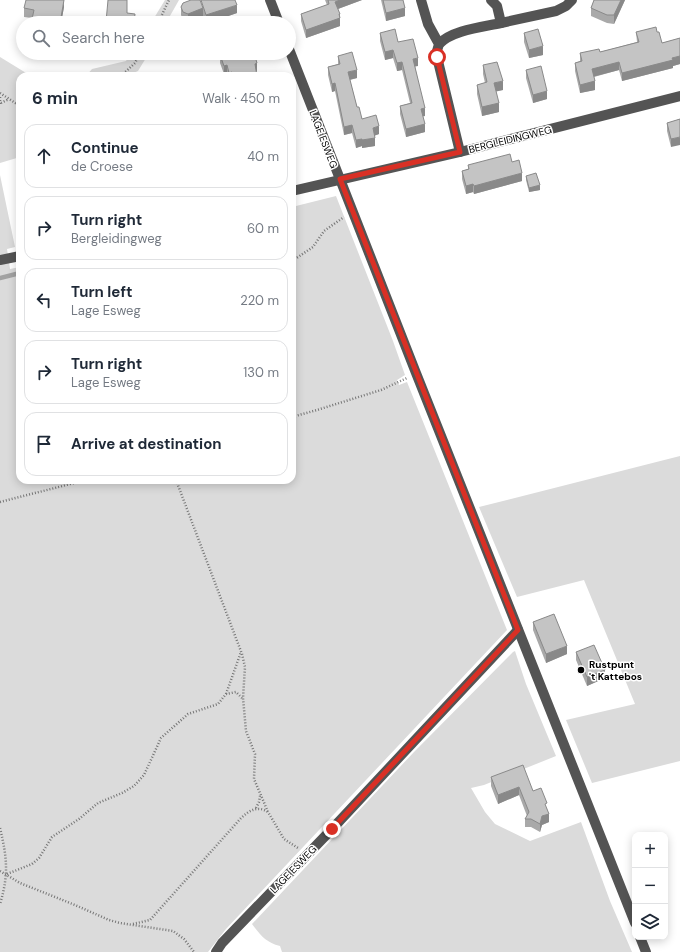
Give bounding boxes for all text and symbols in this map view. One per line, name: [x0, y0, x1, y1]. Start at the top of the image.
search box: [16, 16, 296, 60]
icon: search: [30, 27, 52, 49]
text: Search here: [62, 28, 145, 48]
route start: [428, 48, 446, 66]
text: 6 min: [32, 87, 78, 109]
text: Walk · 450 m: [202, 90, 280, 107]
street label: LAGE ESWEG: [306, 108, 341, 170]
street label: BERGLEIDINGWEG: [467, 123, 553, 156]
text: Continue: [71, 138, 139, 158]
icon: ahead: [33, 145, 55, 167]
text: 40 m: [247, 148, 279, 165]
text: de Croese: [71, 158, 133, 175]
text: Turn right: [71, 210, 142, 230]
icon: right: [33, 217, 55, 239]
text: 60 m: [247, 220, 279, 237]
text: Bergleidingweg: [71, 230, 162, 247]
text: Turn left: [71, 282, 132, 302]
icon: left: [33, 289, 55, 311]
text: 220 m: [240, 292, 279, 309]
text: Lage Esweg: [71, 302, 141, 319]
text: Turn right: [71, 354, 142, 374]
icon: right: [33, 361, 55, 383]
text: 130 m: [243, 364, 279, 381]
text: Lage Esweg: [71, 374, 141, 391]
icon: arrive: [33, 433, 55, 455]
text: Arrive at destination: [71, 434, 222, 454]
place label: Rustpunt 't Kattebos: [589, 658, 642, 683]
marker: Rustpunt 't Kattebos: [576, 665, 586, 675]
route end: [323, 820, 341, 838]
map controls: [632, 832, 668, 940]
button: +: [632, 832, 668, 868]
street label: LAGE ESWEG: [267, 843, 319, 896]
button: −: [632, 868, 668, 904]
button: layers: [632, 904, 668, 940]

